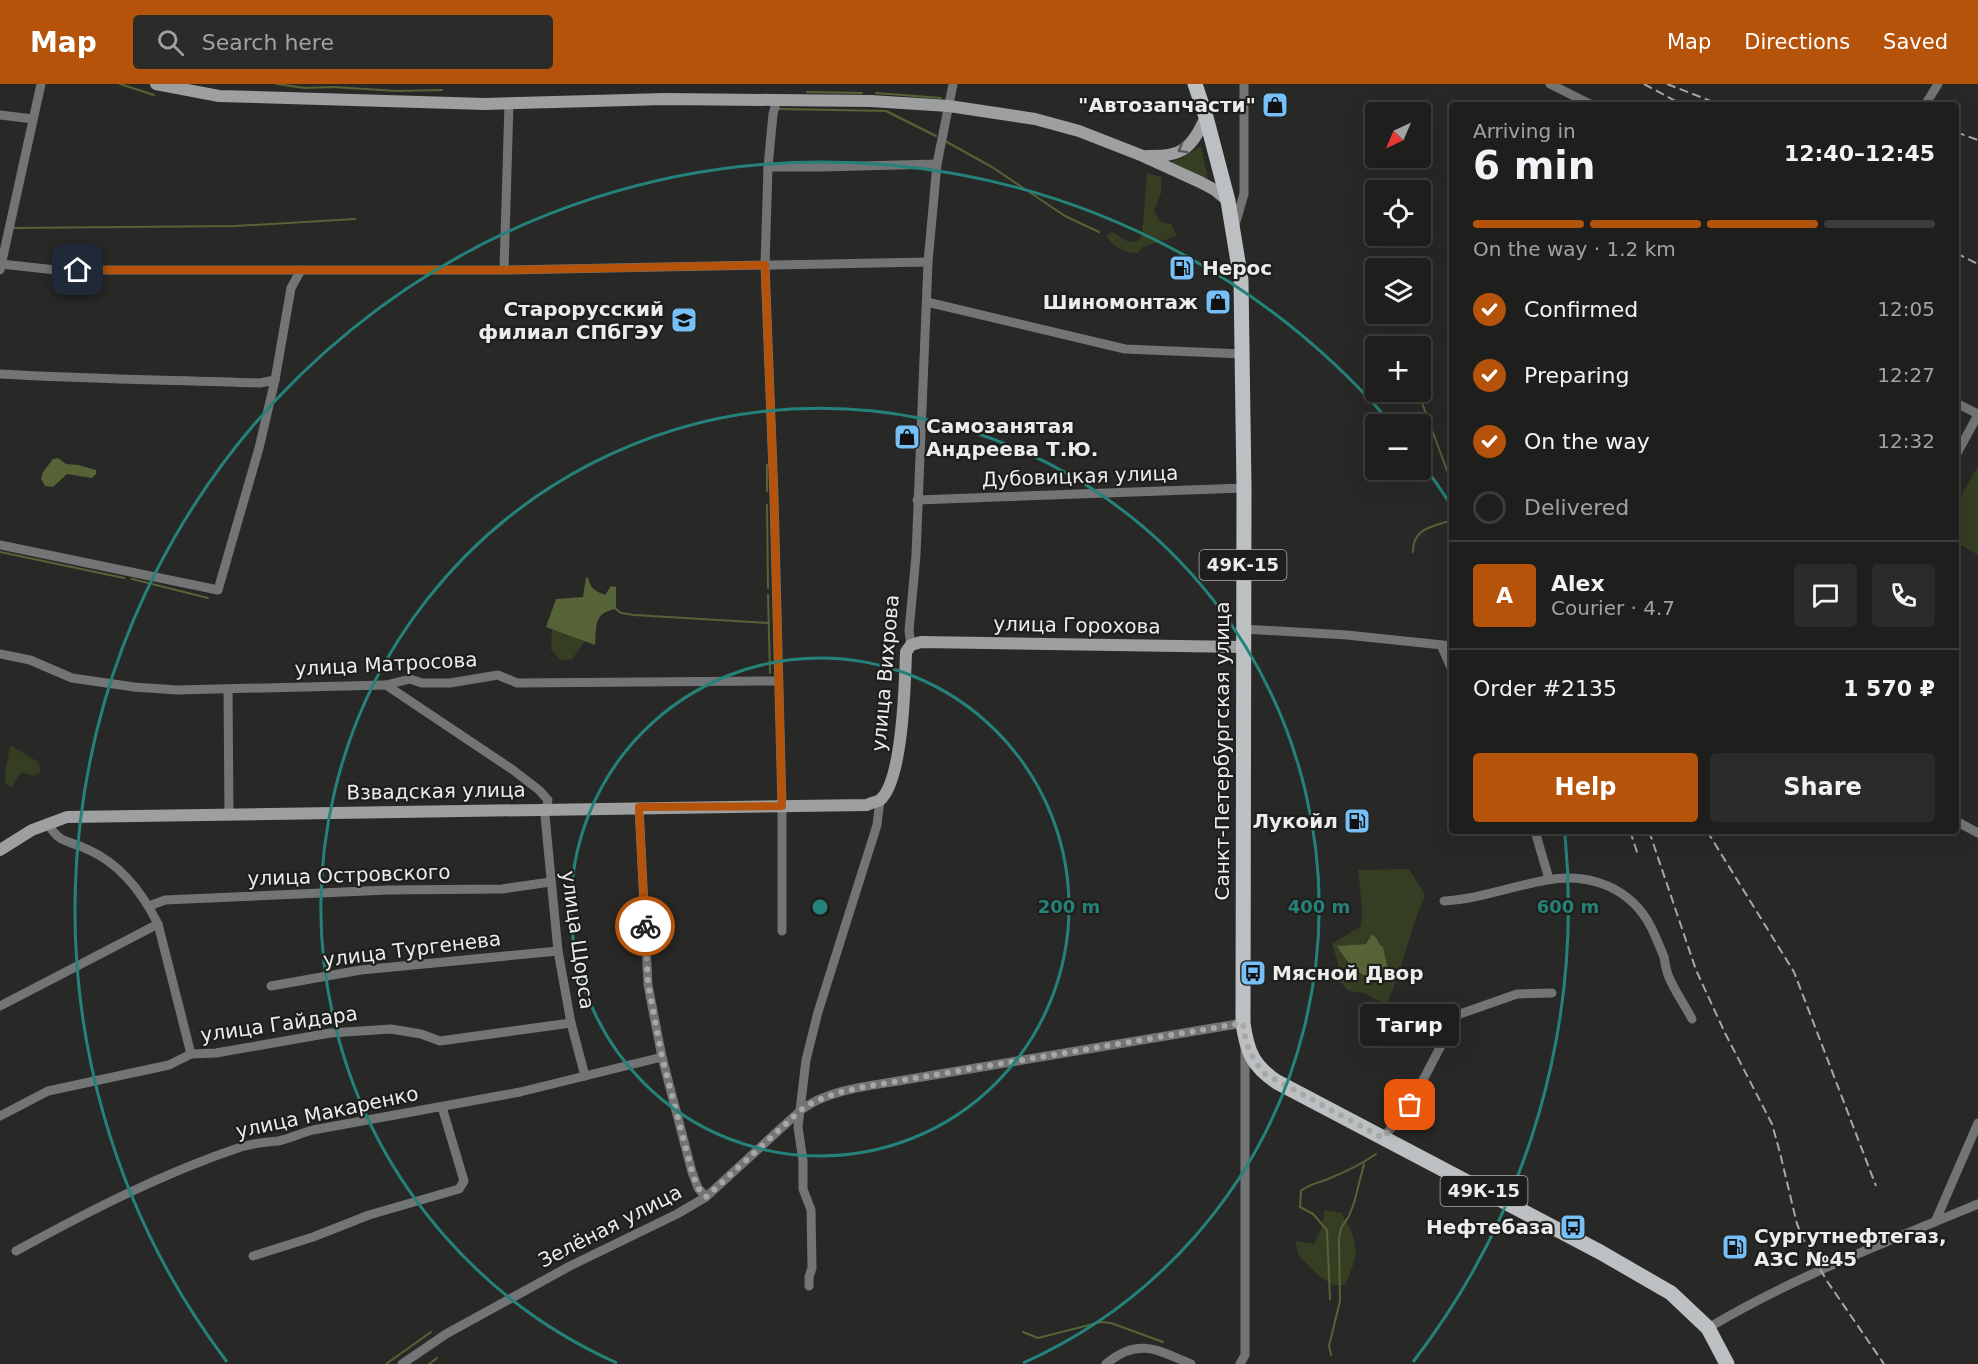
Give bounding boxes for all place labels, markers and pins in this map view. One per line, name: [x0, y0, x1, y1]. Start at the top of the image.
shop icon: "Автозапчасти": [1260, 90, 1290, 120]
place label: "Автозапчасти": [1078, 93, 1256, 117]
pin: [52, 244, 103, 295]
fuel station icon: Нерос: [1167, 253, 1197, 283]
place label: Нерос: [1202, 256, 1272, 280]
shop icon: Шиномонтаж: [1203, 287, 1233, 317]
place label: Шиномонтаж: [1043, 290, 1198, 314]
place label: Старорусский филиал СПбГЭУ: [478, 297, 664, 344]
school or university icon: Старорусский филиал СПбГЭУ: [669, 305, 699, 335]
place label: Самозанятая Андреева Т.Ю.: [926, 414, 1098, 461]
shop icon: Самозанятая Андреева Т.Ю.: [892, 422, 922, 452]
fuel station icon: Лукойл: [1342, 806, 1372, 836]
place label: Лукойл: [1252, 809, 1338, 833]
centre of rings: [810, 897, 830, 917]
bus stop icon: Мясной Двор: [1238, 958, 1268, 988]
place label: Мясной Двор: [1272, 961, 1424, 985]
callout: Тагир: [1360, 1003, 1460, 1045]
pin: [1384, 1079, 1435, 1130]
bus stop icon: Нефтебаза: [1558, 1212, 1588, 1242]
place label: Нефтебаза: [1426, 1215, 1554, 1239]
place label: Сургутнефтегаз, АЗС №45: [1754, 1224, 1947, 1271]
fuel station icon: Сургутнефтегаз, АЗС №45: [1720, 1232, 1750, 1262]

